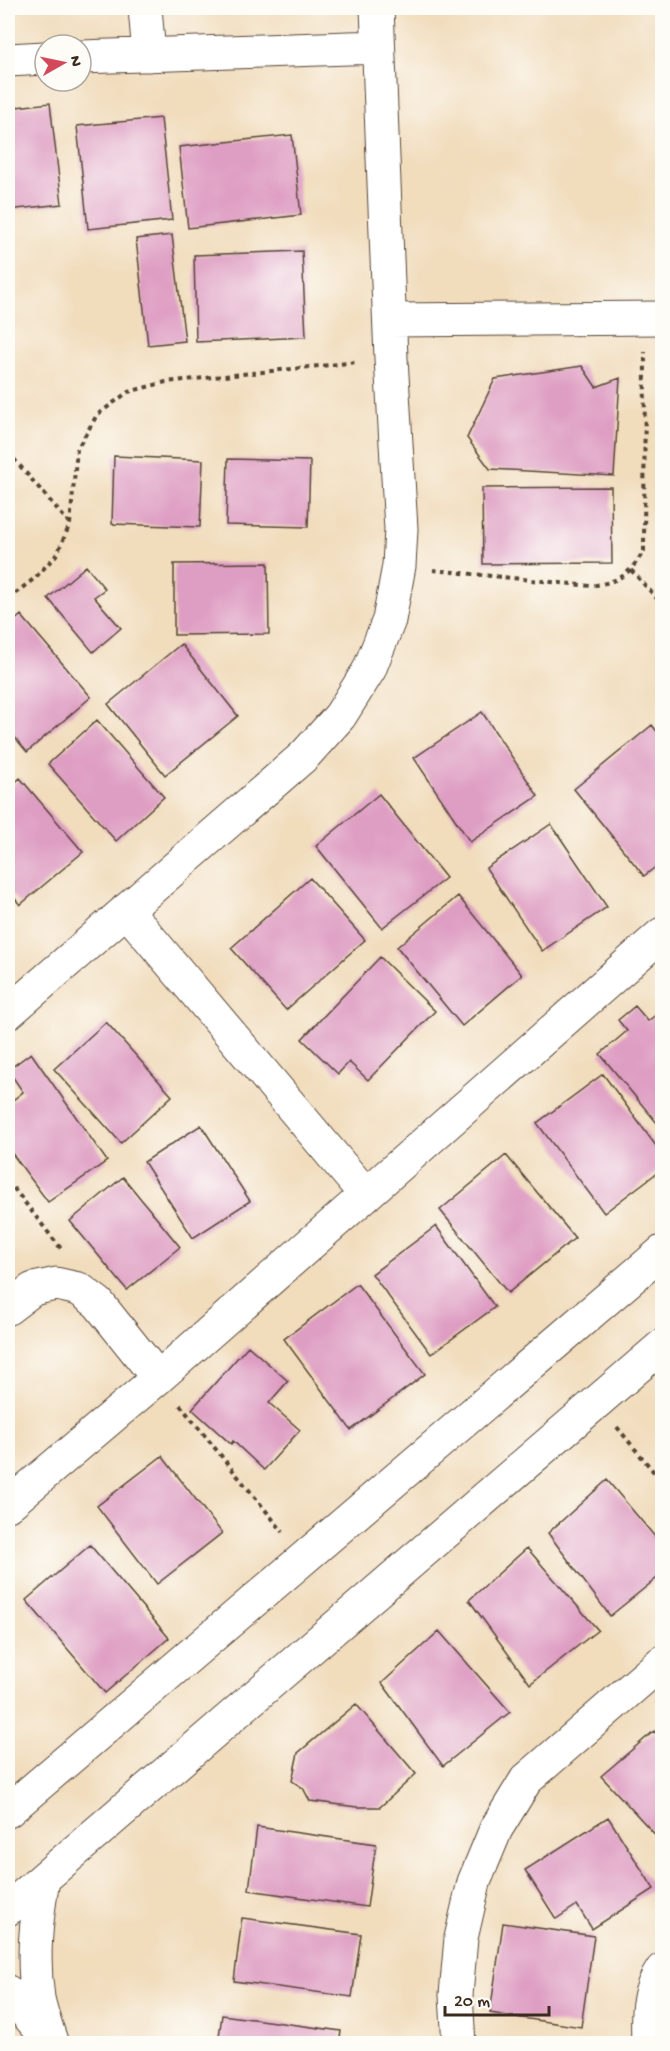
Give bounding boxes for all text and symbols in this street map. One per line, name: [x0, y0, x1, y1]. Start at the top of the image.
north arrow: [33, 33, 93, 93]
text: N: [64, 55, 85, 68]
scale bar: [445, 1979, 548, 2017]
text: 20 m: [454, 1992, 490, 2013]

